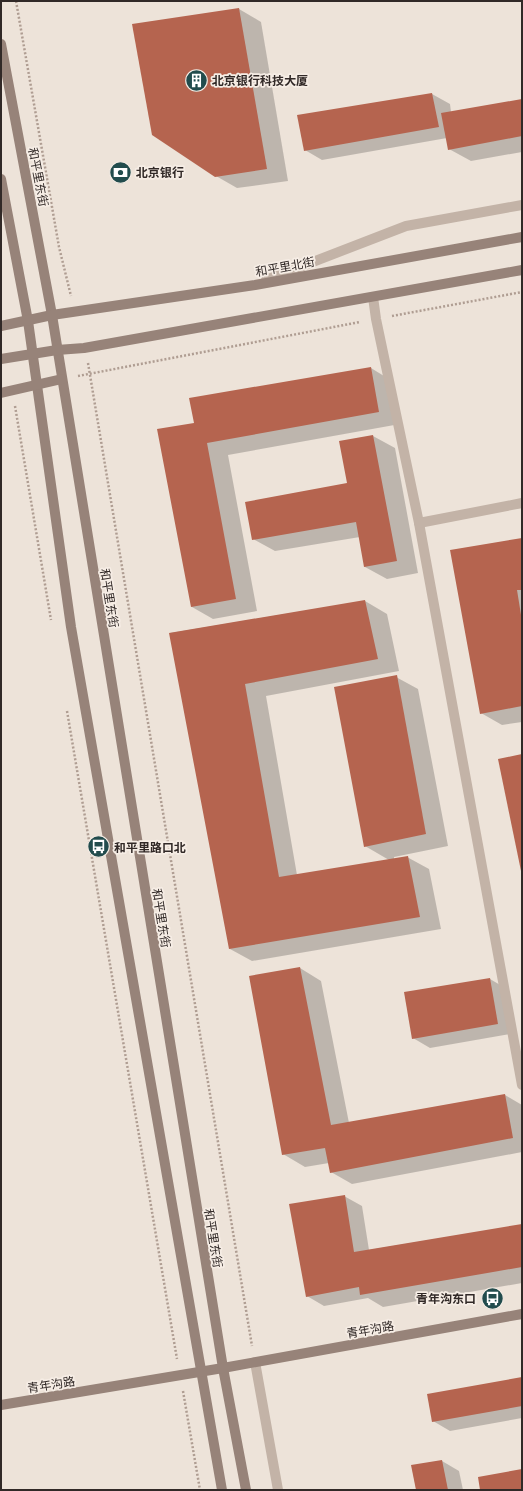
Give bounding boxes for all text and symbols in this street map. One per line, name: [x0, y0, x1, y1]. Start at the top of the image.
building icon: 北京银行科技大厦: [184, 67, 210, 93]
place label: 北京银行科技大厦: [212, 73, 308, 87]
street label: 和平里东街: [26, 146, 52, 208]
bank icon: 北京银行: [107, 159, 133, 185]
place label: 北京银行: [136, 165, 184, 179]
street label: 和平里北街: [254, 254, 316, 278]
street label: 和平里东街: [98, 567, 122, 629]
bus stop icon: 和平里路口北: [86, 834, 112, 860]
place label: 和平里路口北: [114, 840, 186, 854]
street label: 和平里东街: [150, 887, 174, 949]
street label: 和平里东街: [202, 1207, 226, 1269]
bus stop icon: 青年沟东口: [479, 1285, 505, 1311]
place label: 青年沟东口: [416, 1291, 476, 1305]
street label: 青年沟路: [345, 1318, 395, 1340]
street label: 青年沟路: [26, 1373, 76, 1395]

